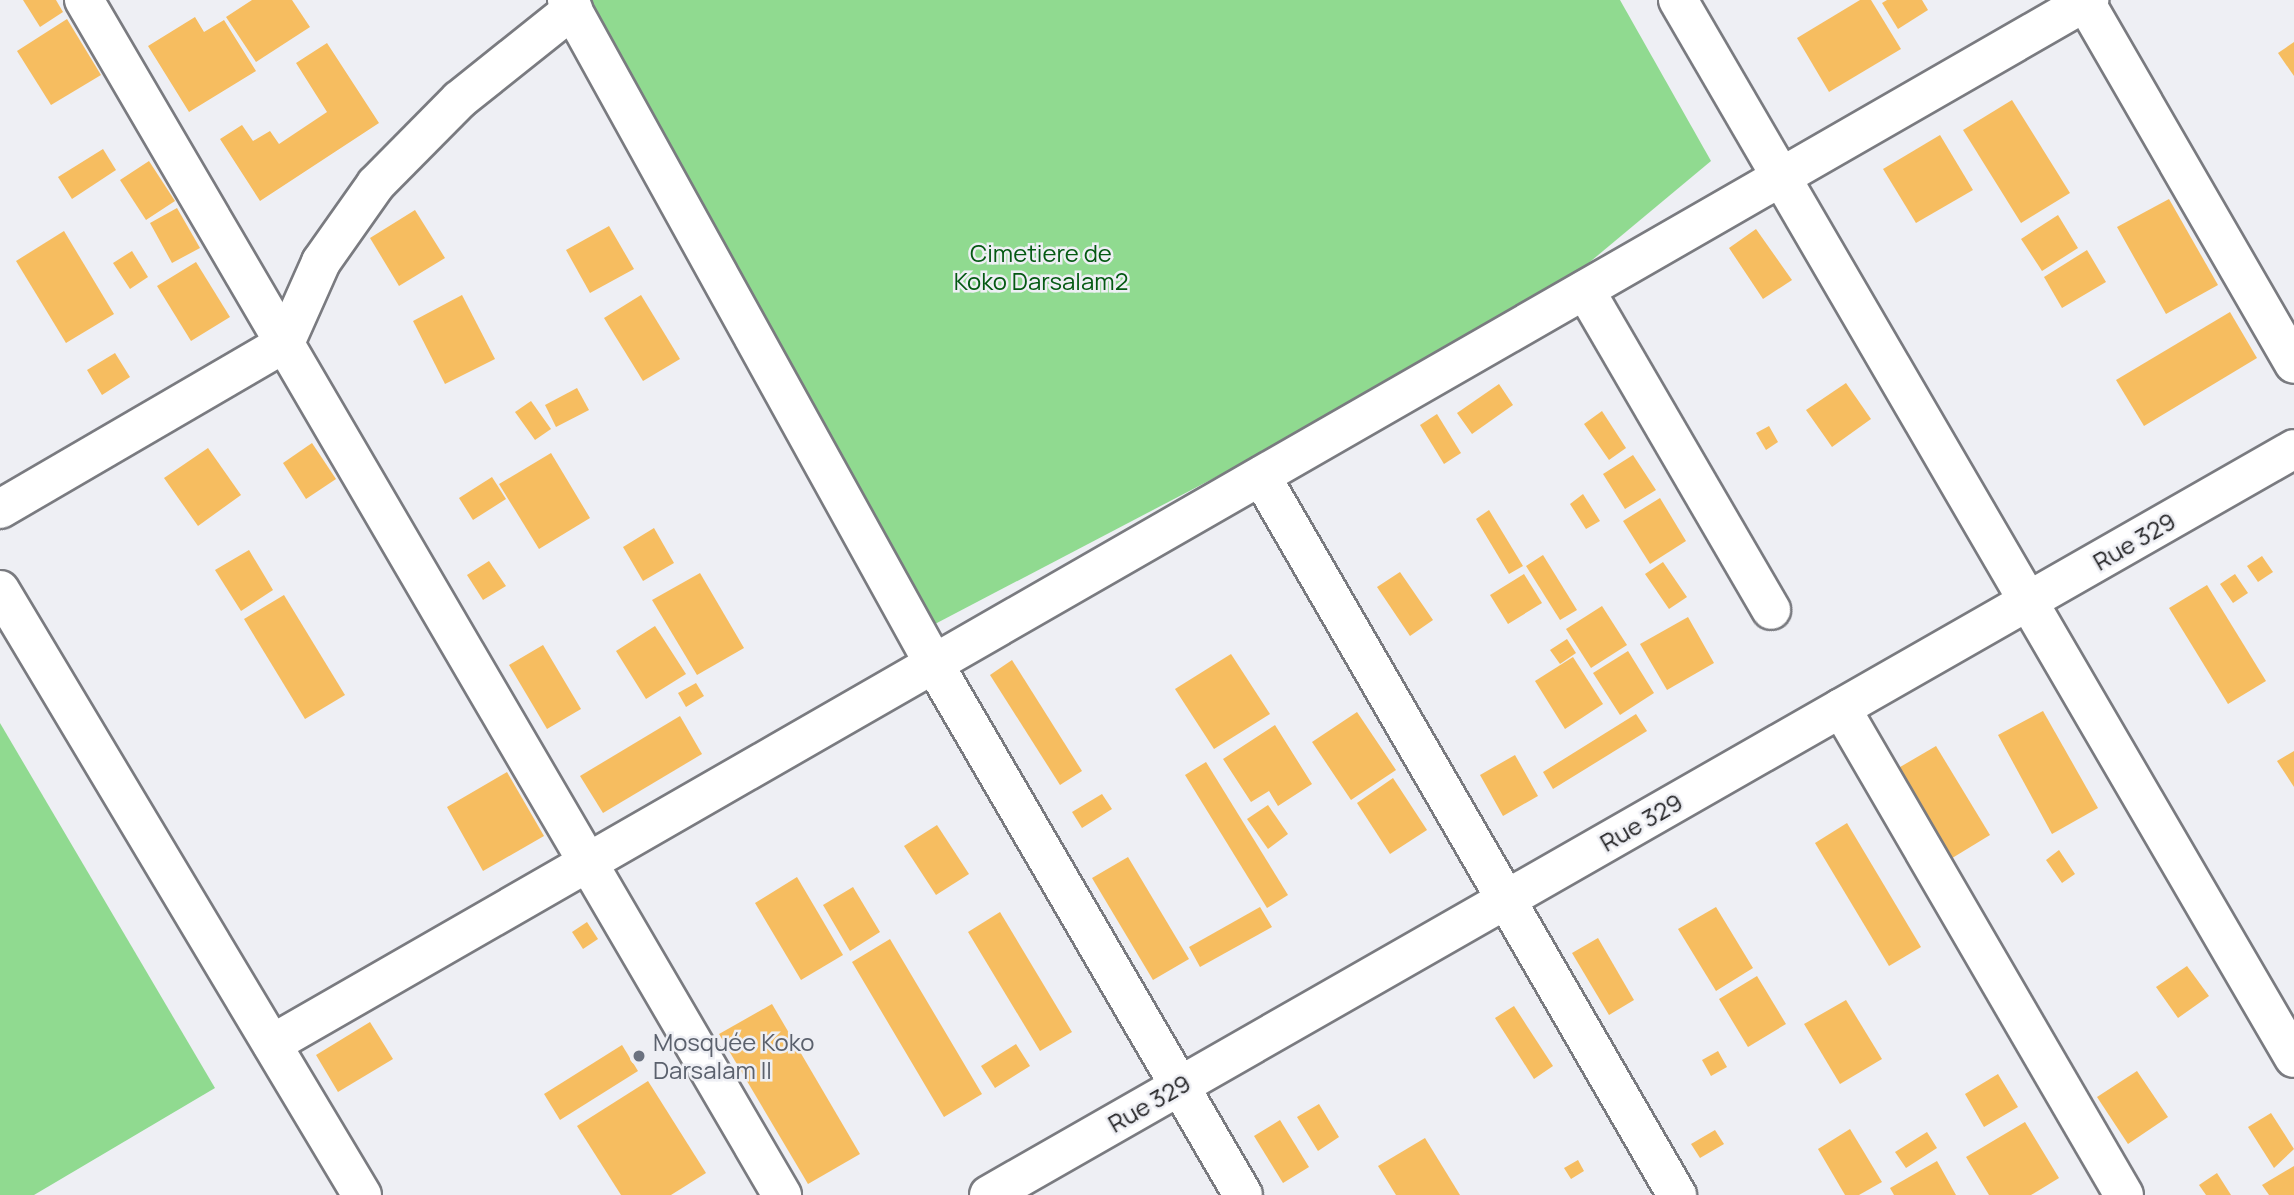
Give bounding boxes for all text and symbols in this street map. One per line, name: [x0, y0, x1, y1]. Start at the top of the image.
park label: Cimetiere de Koko Darsalam2: [954, 239, 1128, 295]
street label: Rue 329: [2088, 506, 2180, 576]
street label: Rue 329: [1595, 787, 1687, 857]
place label: Mosquée Koko Darsalam II: [653, 1028, 815, 1084]
marker: Mosquée Koko Darsalam II: [631, 1048, 647, 1064]
street label: Rue 329: [1103, 1068, 1195, 1138]

